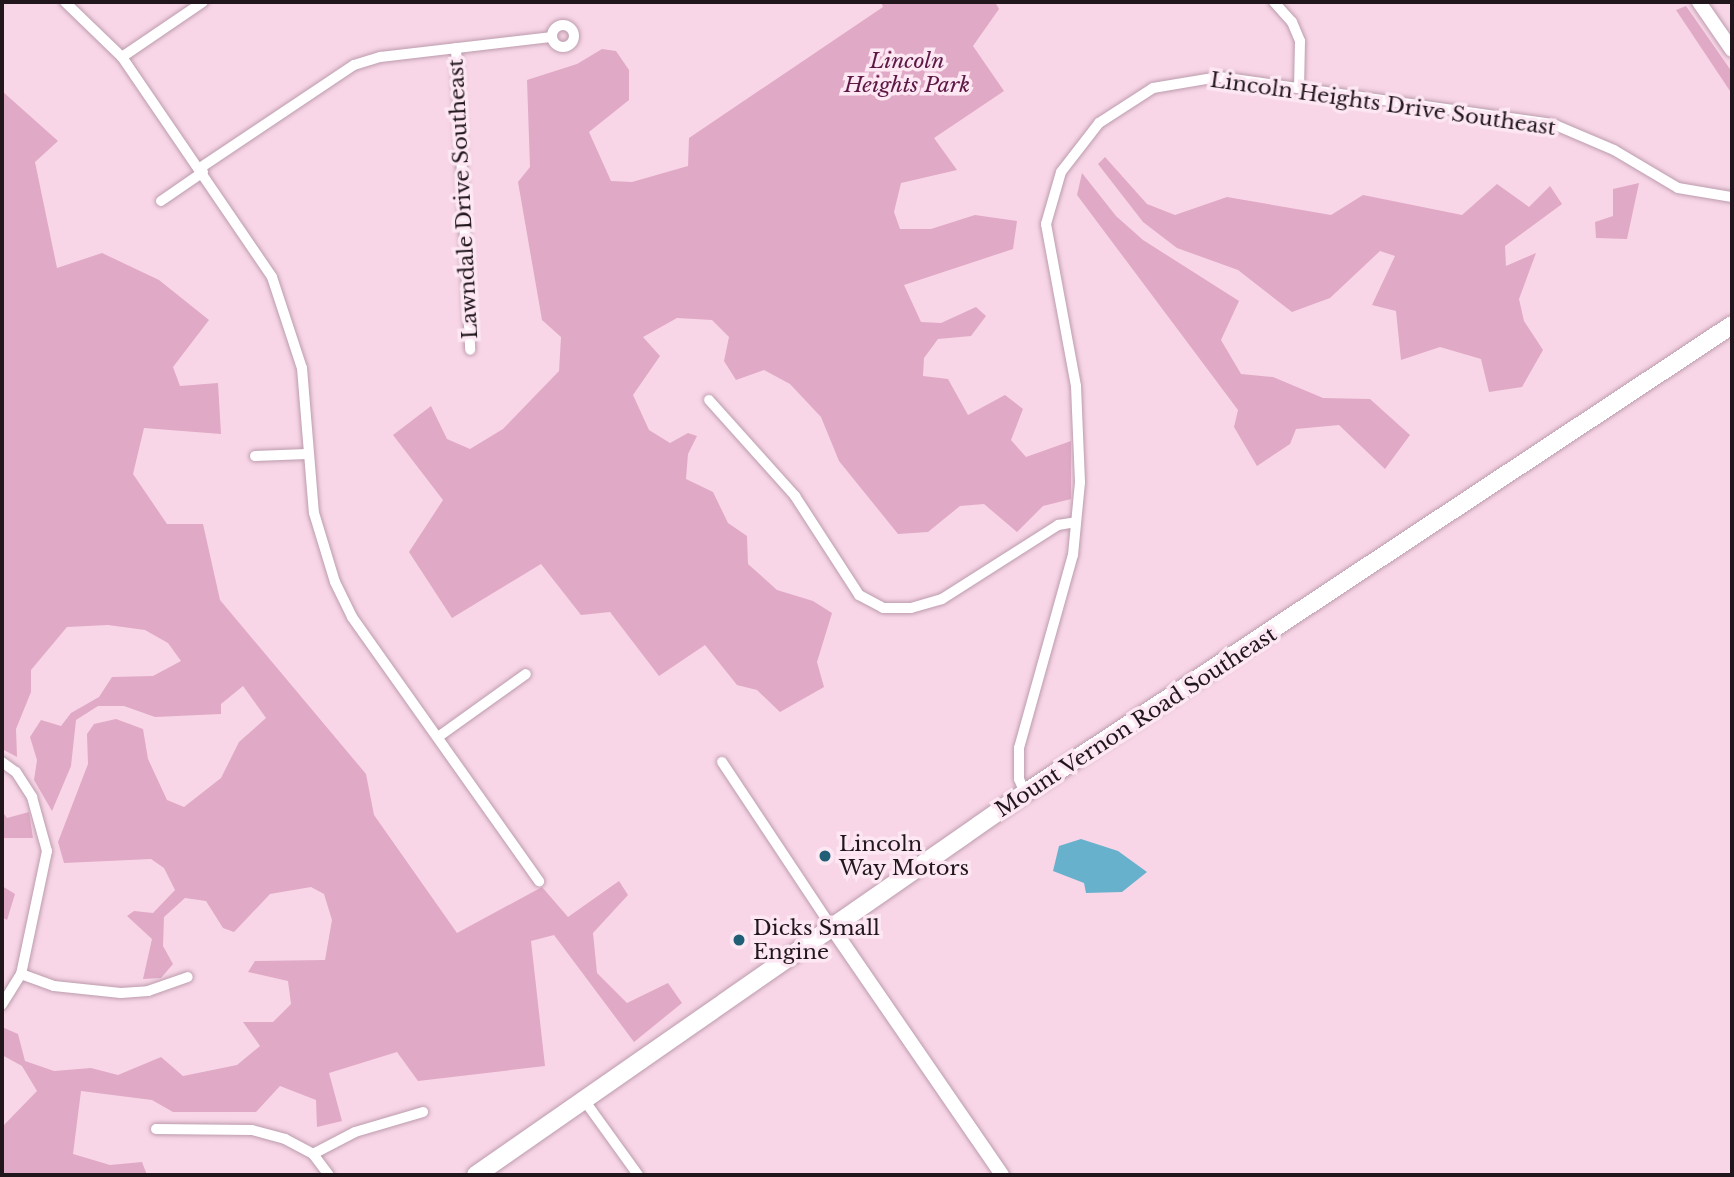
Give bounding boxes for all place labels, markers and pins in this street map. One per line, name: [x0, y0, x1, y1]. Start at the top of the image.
place label: Lincoln Way Motors: [839, 831, 970, 881]
marker: Lincoln Way Motors: [817, 848, 833, 864]
place label: Dicks Small Engine: [753, 915, 880, 965]
marker: Dicks Small Engine: [731, 932, 747, 948]

